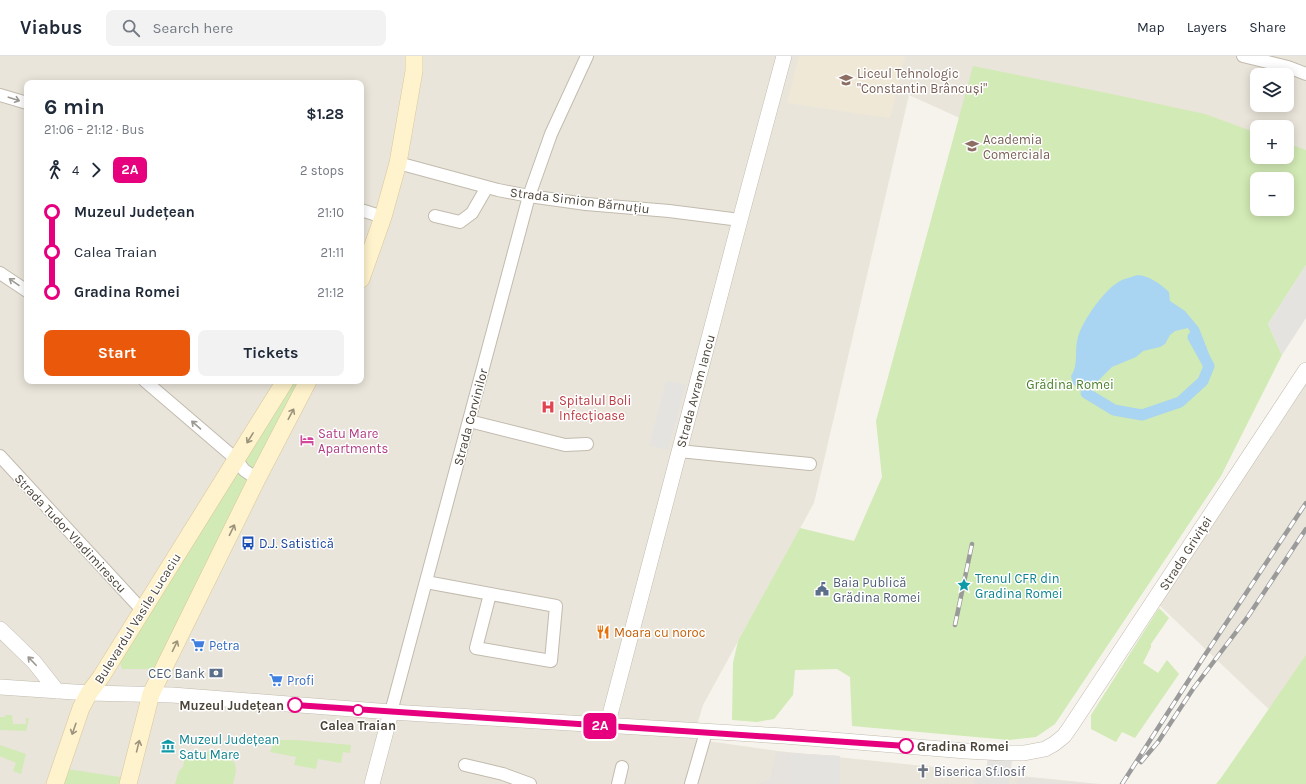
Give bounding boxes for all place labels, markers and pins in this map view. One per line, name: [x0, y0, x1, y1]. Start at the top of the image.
place label: Liceul Tehnologic "Constantin Brâncuși": [857, 66, 987, 96]
school or university icon: Liceul Tehnologic "Constantin Brâncuși": [838, 72, 854, 88]
place label: Academia Comerciala: [983, 132, 1050, 162]
school or university icon: Academia Comerciala: [964, 138, 980, 154]
place label: Spitalul Boli Infecțioase: [559, 393, 631, 423]
hospital icon: Spitalul Boli Infecțioase: [540, 399, 556, 415]
place label: Satu Mare Apartments: [318, 426, 388, 456]
hotel icon: Satu Mare Apartments: [299, 432, 315, 448]
bus stop icon: D.J. Satistică: [240, 535, 256, 551]
place label: D.J. Satistică: [259, 536, 334, 551]
place label: Trenul CFR din Gradina Romei: [975, 571, 1063, 601]
place label: Baia Publică Grădina Romei: [833, 575, 921, 605]
place icon: Trenul CFR din Gradina Romei: [956, 577, 972, 593]
public building icon: Baia Publică Grădina Romei: [814, 581, 830, 597]
restaurant icon: Moara cu noroc: [595, 624, 611, 640]
place label: Moara cu noroc: [614, 625, 705, 640]
supermarket icon: Petra: [190, 637, 206, 653]
place label: Petra: [209, 638, 240, 653]
bank icon: CEC Bank: [208, 665, 224, 681]
place label: CEC Bank: [148, 666, 205, 681]
supermarket icon: Profi: [268, 672, 284, 688]
place label: Profi: [287, 673, 314, 688]
marker: Muzeul Județean: [287, 697, 303, 713]
place label: Muzeul Județean: [179, 698, 284, 714]
marker: Calea Traian: [352, 704, 364, 716]
place label: Calea Traian: [320, 718, 396, 733]
place label: Muzeul Județean Satu Mare: [179, 732, 279, 762]
museum icon: Muzeul Județean Satu Mare: [160, 738, 176, 754]
marker: Gradina Romei: [898, 738, 914, 754]
place label: Gradina Romei: [917, 739, 1009, 754]
church icon: Biserica Sf.Iosif: [915, 763, 931, 779]
place label: Biserica Sf.Iosif: [934, 764, 1026, 779]

